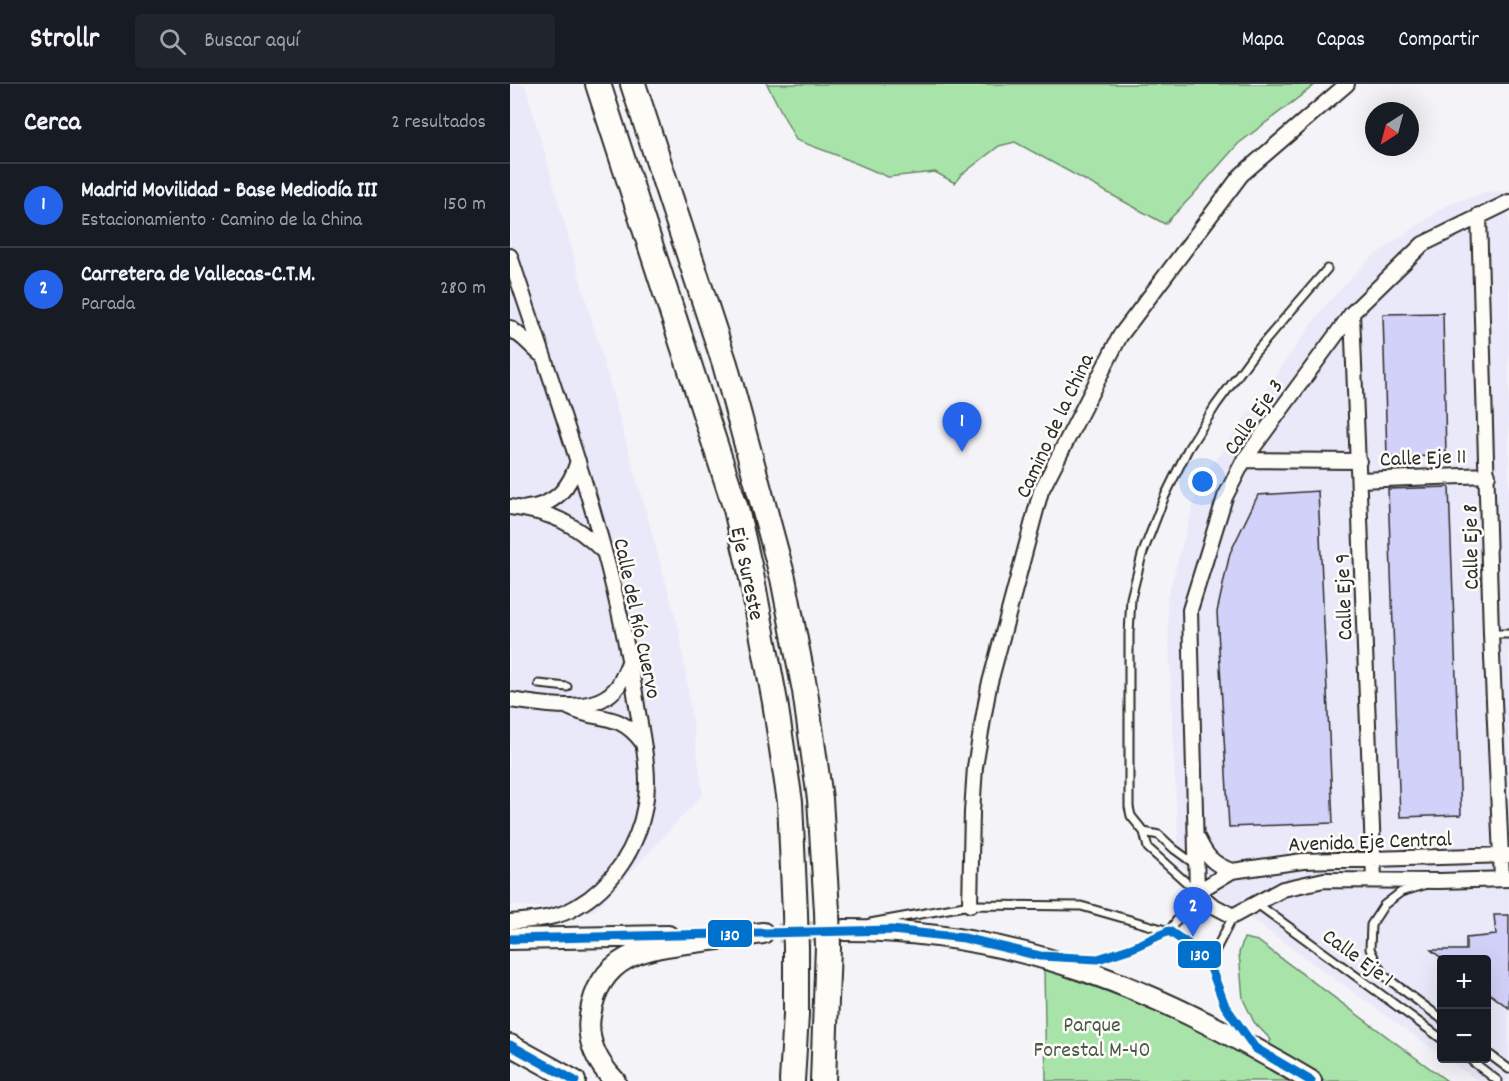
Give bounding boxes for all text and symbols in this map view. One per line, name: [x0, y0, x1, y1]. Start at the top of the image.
search box: [135, 14, 555, 68]
text: Strollr: [30, 21, 99, 61]
icon: search: [156, 25, 189, 58]
text: Buscar aquí: [204, 26, 299, 57]
text: Mapa: [1242, 26, 1284, 56]
text: Capas: [1317, 26, 1365, 56]
text: Compartir: [1398, 26, 1479, 56]
north arrow: [1365, 102, 1419, 156]
text: Cerca: [24, 105, 81, 142]
text: 2 resultados: [391, 109, 486, 137]
text: Madrid Movilidad - Base Mediodía III: [81, 176, 377, 207]
text: 1: [41, 191, 46, 219]
text: 150 m: [443, 191, 486, 219]
text: Estacionamiento · Camino de la China: [81, 207, 362, 235]
text: Carretera de Vallecas-C.T.M.: [81, 260, 315, 291]
text: 2: [39, 275, 48, 303]
text: 280 m: [440, 275, 486, 303]
text: Parada: [81, 291, 135, 319]
street label: Camino de la China: [1009, 348, 1104, 504]
street label: Calle Eje 3: [1217, 374, 1292, 462]
pin: 1: [942, 402, 982, 452]
street label: Calle Eje 11: [1379, 442, 1467, 476]
your location: [1188, 467, 1217, 496]
street label: Calle Eje 8: [1456, 504, 1489, 590]
street label: Eje Sureste: [721, 524, 771, 623]
street label: Calle del Río Cuervo: [603, 536, 668, 702]
street label: Calle Eje 9: [1328, 553, 1363, 641]
street label: Avenida Eje Central: [1288, 825, 1452, 862]
pin: 2: [1174, 888, 1212, 937]
line badge: 130: [707, 919, 753, 948]
street label: Calle Eje 1: [1315, 922, 1399, 995]
text: 130: [720, 925, 740, 948]
line badge: 130: [1177, 940, 1222, 969]
text: 130: [1190, 945, 1210, 968]
map controls: [1437, 955, 1491, 1063]
button: +: [1437, 955, 1491, 1009]
button: −: [1437, 1009, 1491, 1063]
park label: Parque Forestal M-40: [1034, 1011, 1150, 1067]

